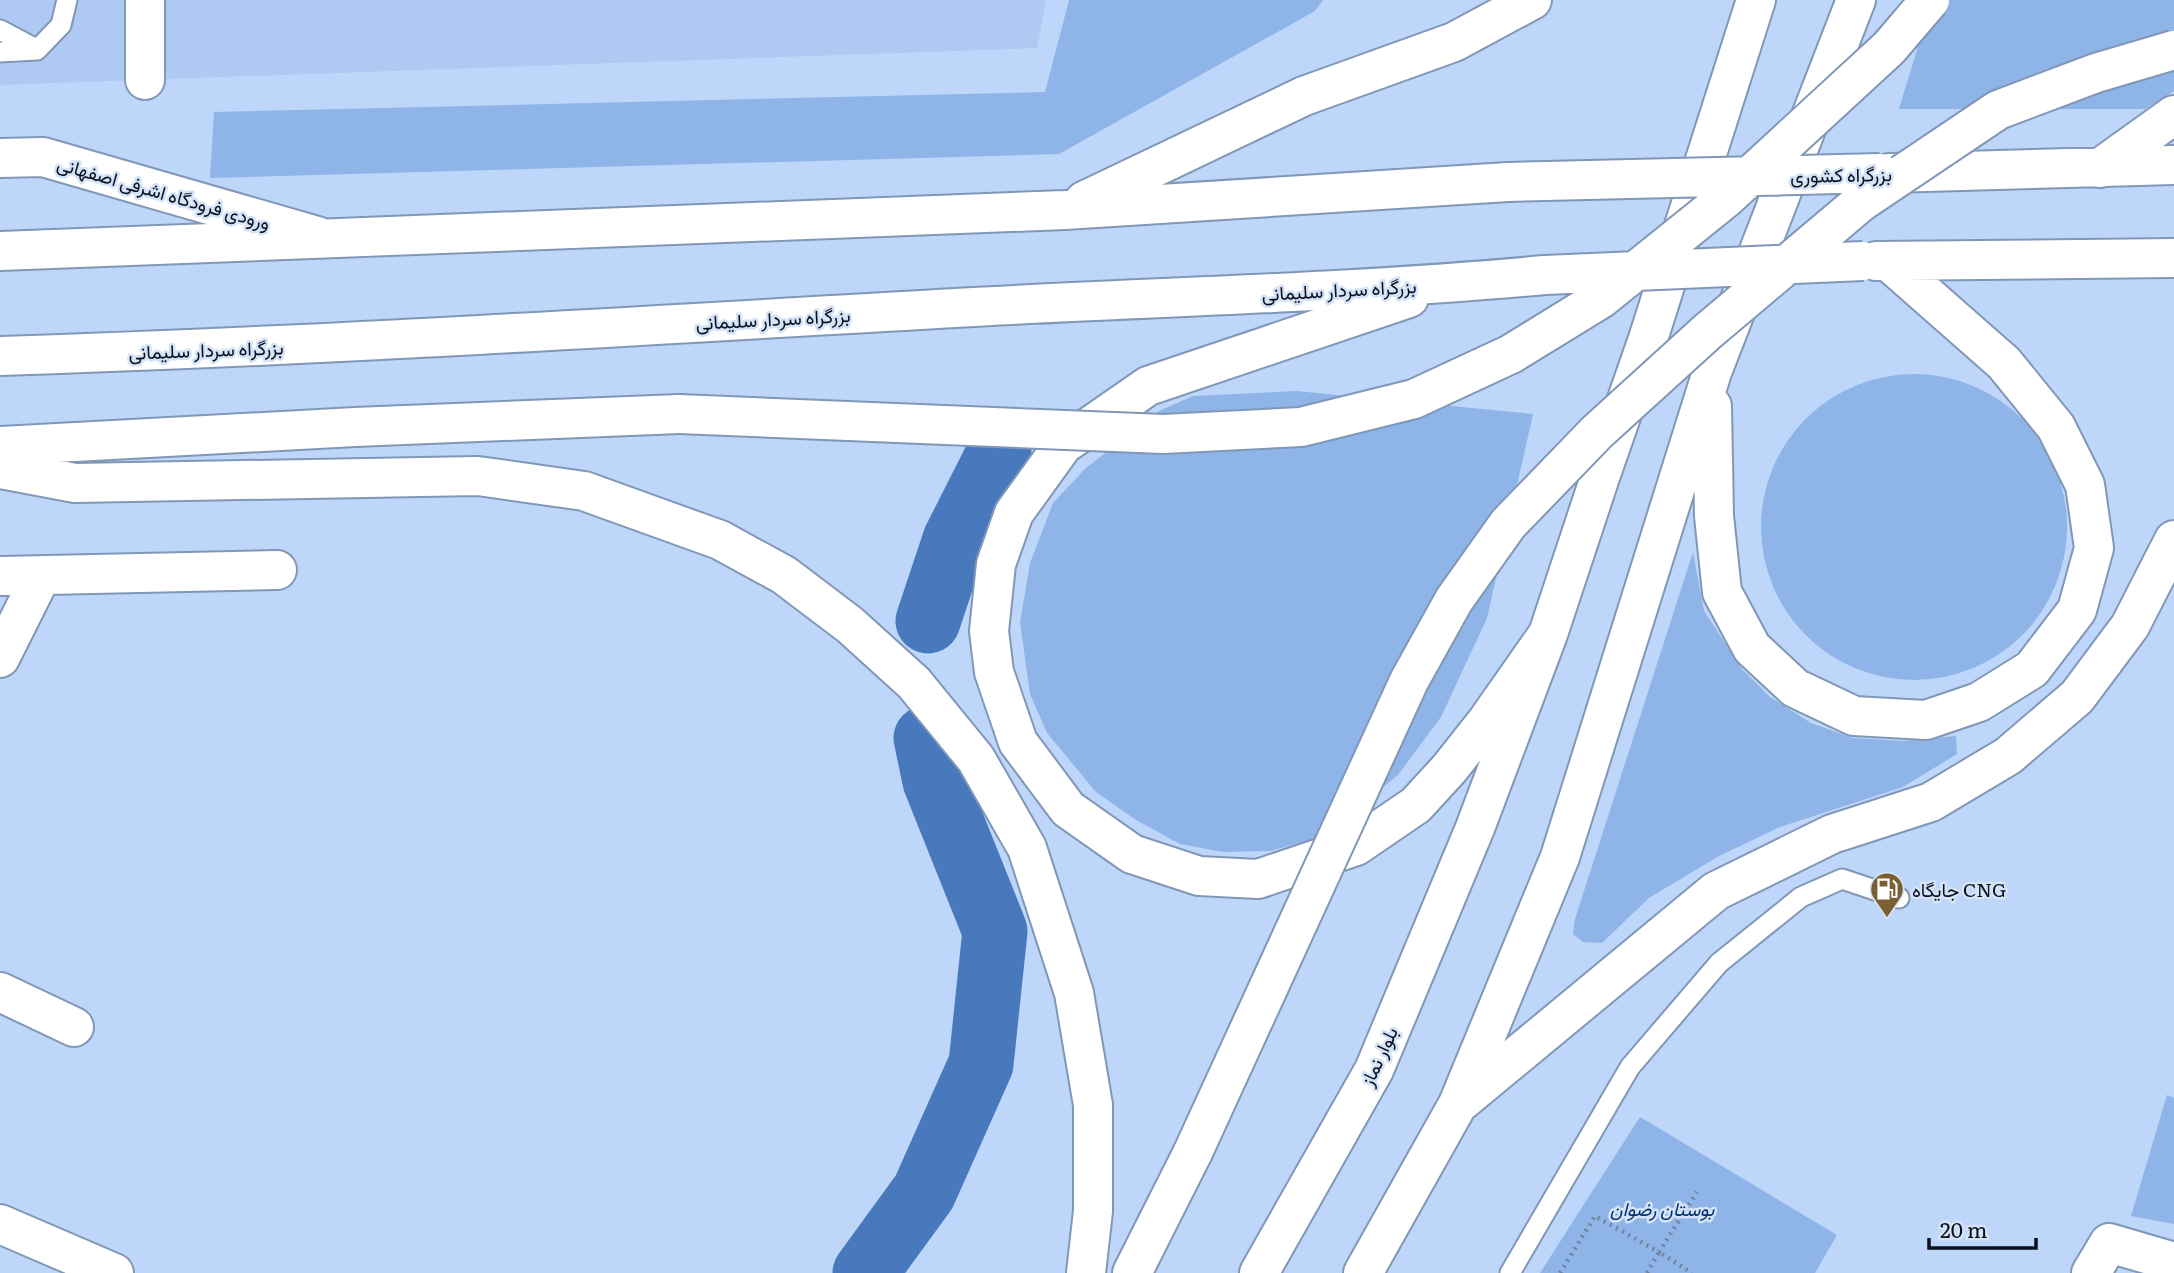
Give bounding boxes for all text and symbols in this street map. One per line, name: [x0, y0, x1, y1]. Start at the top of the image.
street label: ورودی فرودگاه اشرفی اصفهانی: [54, 148, 274, 236]
street label: بزرگراه کشوری: [1790, 159, 1892, 189]
street label: بزرگراه سردار سلیمانی: [1261, 271, 1417, 307]
street label: بزرگراه سردار سلیمانی: [695, 300, 851, 336]
street label: بزرگراه سردار سلیمانی: [128, 332, 284, 366]
fuel station icon: جایگاه CNG: [1868, 870, 1906, 919]
place label: جایگاه CNG: [1912, 875, 2006, 903]
street label: بلوار نماز: [1352, 1022, 1404, 1091]
park label: بوستان رضوان: [1610, 1194, 1716, 1222]
scale bar: [1929, 1206, 2036, 1250]
text: 20 m: [1940, 1213, 1987, 1244]

